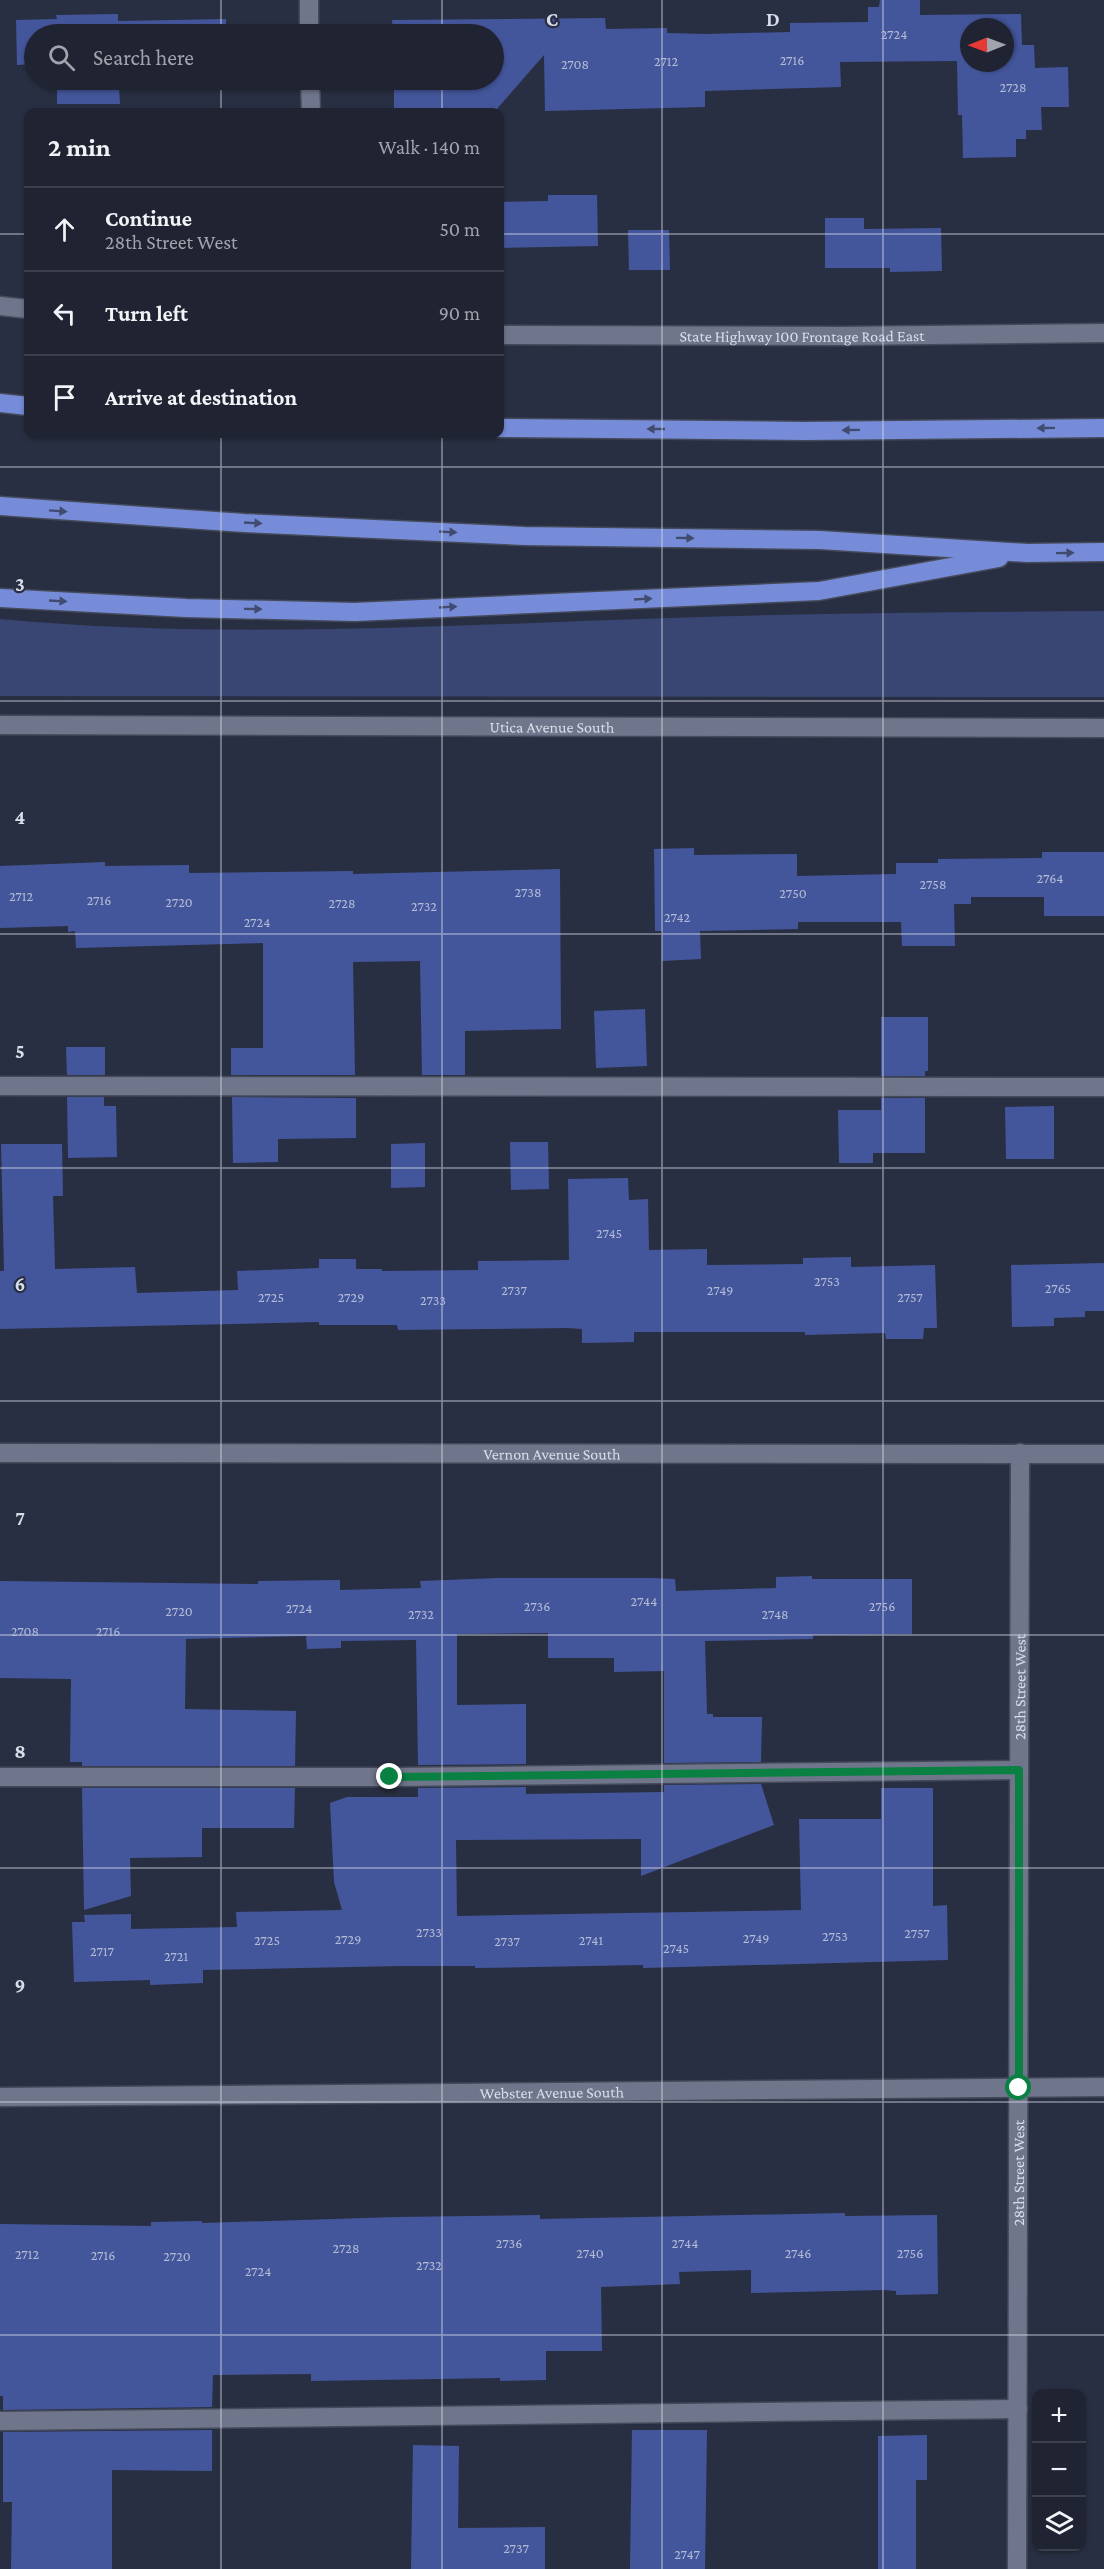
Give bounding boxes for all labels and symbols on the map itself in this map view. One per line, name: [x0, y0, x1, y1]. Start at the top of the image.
text: C: [546, 8, 558, 30]
text: D: [766, 8, 780, 30]
north arrow: [960, 18, 1014, 72]
house number: 2724: [881, 26, 907, 42]
house number: 2716: [780, 52, 804, 68]
house number: 2712: [654, 53, 678, 69]
house number: 2708: [561, 56, 589, 72]
house number: 2728: [999, 79, 1027, 95]
street label: State Highway 100 Frontage Road East: [679, 327, 925, 346]
one-way arrow: [1036, 423, 1055, 433]
one-way arrow: [646, 425, 665, 434]
one-way arrow: [841, 425, 860, 435]
one-way arrow: [49, 506, 68, 516]
one-way arrow: [243, 519, 262, 528]
one-way arrow: [438, 528, 457, 537]
one-way arrow: [675, 533, 694, 543]
one-way arrow: [1056, 548, 1075, 558]
text: 3: [15, 573, 25, 595]
one-way arrow: [633, 594, 652, 603]
one-way arrow: [49, 596, 68, 606]
one-way arrow: [439, 603, 458, 612]
one-way arrow: [244, 605, 263, 614]
street label: Utica Avenue South: [490, 718, 615, 736]
text: 4: [15, 806, 26, 828]
house number: 2764: [1036, 870, 1064, 886]
house number: 2758: [920, 876, 946, 892]
house number: 2738: [515, 884, 541, 900]
house number: 2750: [779, 885, 807, 901]
house number: 2712: [9, 888, 33, 904]
house number: 2716: [87, 892, 111, 908]
house number: 2720: [165, 894, 193, 910]
house number: 2728: [328, 895, 356, 911]
house number: 2732: [411, 898, 437, 914]
house number: 2742: [664, 909, 690, 925]
house number: 2724: [244, 914, 270, 930]
text: 5: [15, 1040, 25, 1062]
house number: 2745: [596, 1225, 622, 1241]
text: 6: [15, 1273, 25, 1295]
house number: 2753: [814, 1273, 840, 1289]
house number: 2765: [1045, 1280, 1071, 1296]
house number: 2737: [501, 1282, 527, 1298]
house number: 2749: [707, 1282, 733, 1298]
house number: 2725: [258, 1289, 284, 1305]
house number: 2729: [338, 1289, 364, 1305]
house number: 2757: [897, 1289, 923, 1305]
house number: 2733: [420, 1292, 446, 1308]
street label: Vernon Avenue South: [483, 1445, 621, 1463]
text: 7: [15, 1507, 25, 1529]
house number: 2744: [631, 1593, 657, 1609]
house number: 2736: [524, 1598, 550, 1614]
house number: 2756: [869, 1598, 895, 1614]
house number: 2724: [286, 1600, 312, 1616]
house number: 2720: [165, 1603, 193, 1619]
house number: 2732: [408, 1606, 434, 1622]
house number: 2748: [761, 1606, 789, 1622]
house number: 2708: [11, 1623, 39, 1639]
house number: 2716: [96, 1623, 120, 1639]
street label: 28th Street West: [1011, 1633, 1029, 1740]
text: 8: [14, 1740, 26, 1762]
route end: [376, 1763, 402, 1789]
house number: 2733: [416, 1924, 442, 1940]
house number: 2757: [904, 1925, 930, 1941]
house number: 2753: [822, 1928, 848, 1944]
house number: 2749: [743, 1930, 769, 1946]
house number: 2729: [335, 1931, 361, 1947]
house number: 2725: [254, 1932, 280, 1948]
house number: 2741: [579, 1932, 603, 1948]
house number: 2737: [494, 1933, 520, 1949]
house number: 2745: [663, 1940, 689, 1956]
house number: 2717: [90, 1943, 115, 1959]
house number: 2721: [164, 1948, 188, 1964]
text: 9: [15, 1974, 25, 1996]
route start: [1005, 2074, 1031, 2100]
street label: Webster Avenue South: [480, 2083, 625, 2102]
street label: 28th Street West: [1010, 2119, 1027, 2226]
house number: 2736: [496, 2235, 522, 2251]
house number: 2744: [672, 2235, 698, 2251]
house number: 2728: [332, 2240, 360, 2256]
house number: 2740: [576, 2245, 604, 2261]
house number: 2746: [785, 2245, 811, 2261]
house number: 2756: [897, 2245, 923, 2261]
house number: 2712: [15, 2246, 39, 2262]
house number: 2716: [91, 2247, 115, 2263]
house number: 2720: [163, 2248, 191, 2264]
house number: 2732: [416, 2257, 442, 2273]
house number: 2724: [245, 2263, 271, 2279]
house number: 2737: [503, 2540, 529, 2556]
house number: 2747: [674, 2546, 700, 2562]

